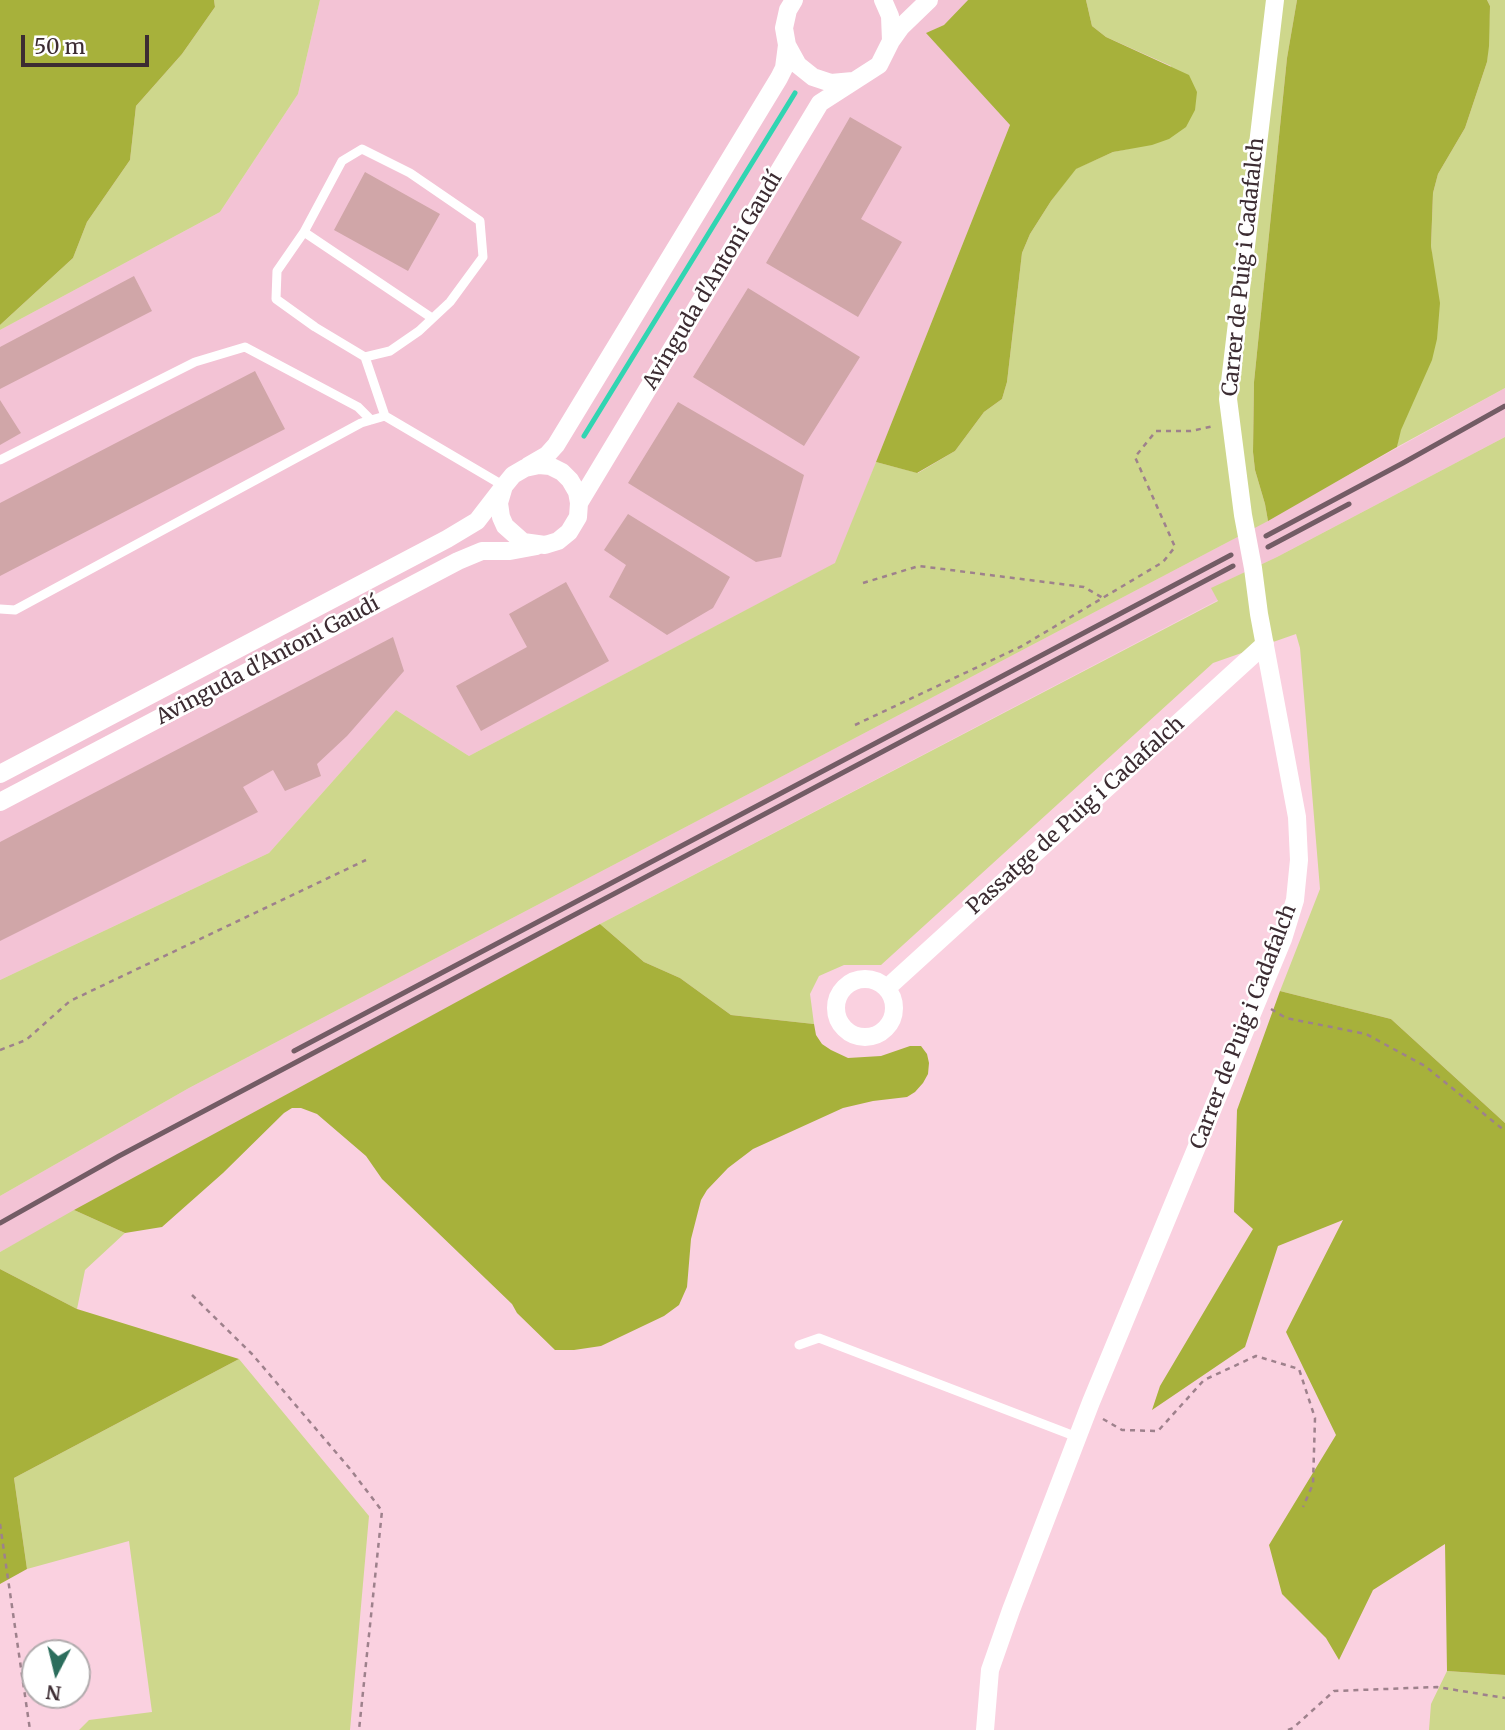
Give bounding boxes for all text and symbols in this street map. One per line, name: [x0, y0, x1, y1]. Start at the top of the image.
scale bar: [24, 21, 152, 65]
text: 50 m: [34, 33, 85, 60]
street label: Carrer de Puig i Cadafalch: [1218, 137, 1270, 397]
street label: Avinguda d'Antoni Gaudí: [638, 168, 788, 394]
street label: Avinguda d'Antoni Gaudí: [152, 591, 384, 731]
street label: Passatge de Puig i Cadafalch: [962, 712, 1190, 920]
street label: Carrer de Puig i Cadafalch: [1186, 901, 1302, 1153]
north arrow: [21, 1639, 91, 1709]
text: N: [45, 1680, 63, 1706]

